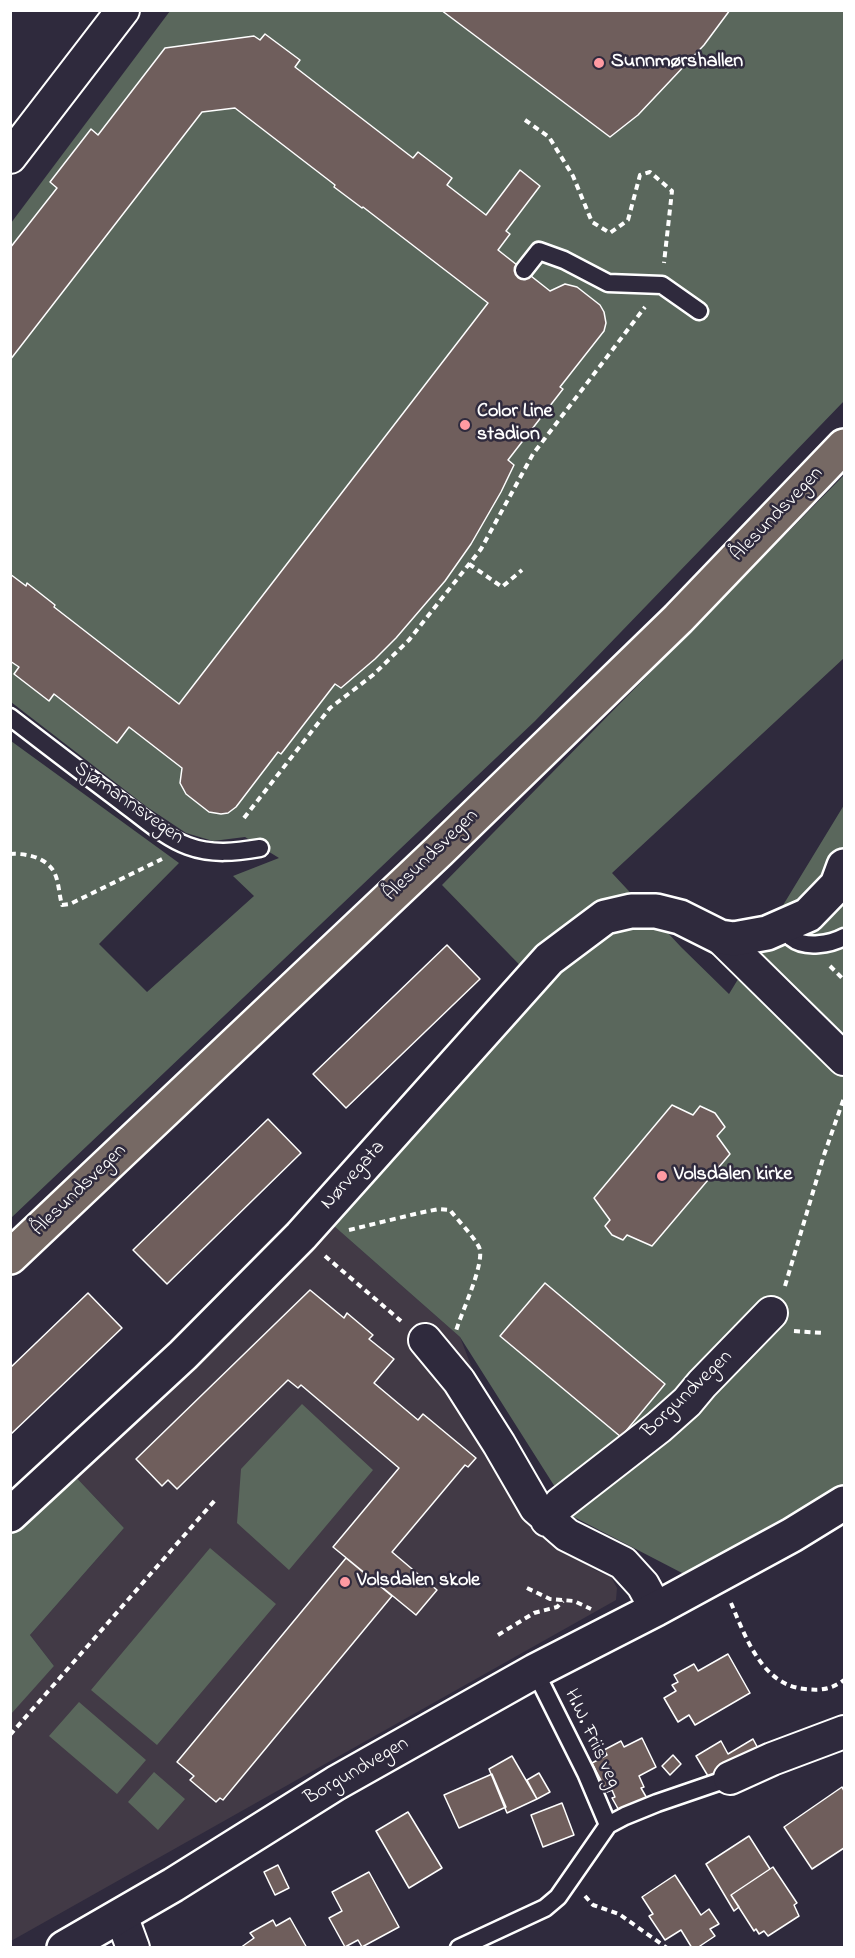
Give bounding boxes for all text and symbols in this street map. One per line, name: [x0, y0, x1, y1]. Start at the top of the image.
place label: Sunnmørshallen: [611, 51, 743, 75]
marker: Sunnmørshallen: [592, 56, 606, 70]
place label: Color Line stadion: [477, 401, 553, 448]
marker: Color Line stadion: [458, 418, 472, 432]
street label: Ålesundsvegen: [727, 463, 829, 567]
street label: Sjømannsvegen: [68, 757, 188, 851]
street label: Ålesundsvegen: [380, 805, 484, 907]
street label: Nørvegata: [317, 1136, 391, 1216]
street label: Ålesundsvegen: [28, 1140, 132, 1242]
place label: Volsdalen kirke: [674, 1164, 792, 1188]
marker: Volsdalen kirke: [655, 1169, 669, 1183]
street label: Borgundvegen: [638, 1346, 738, 1444]
place label: Volsdalen skole: [357, 1570, 480, 1594]
marker: Volsdalen skole: [338, 1575, 352, 1589]
street label: H.W. Friis veg: [558, 1686, 624, 1792]
street label: Borgundvegen: [300, 1732, 414, 1812]

